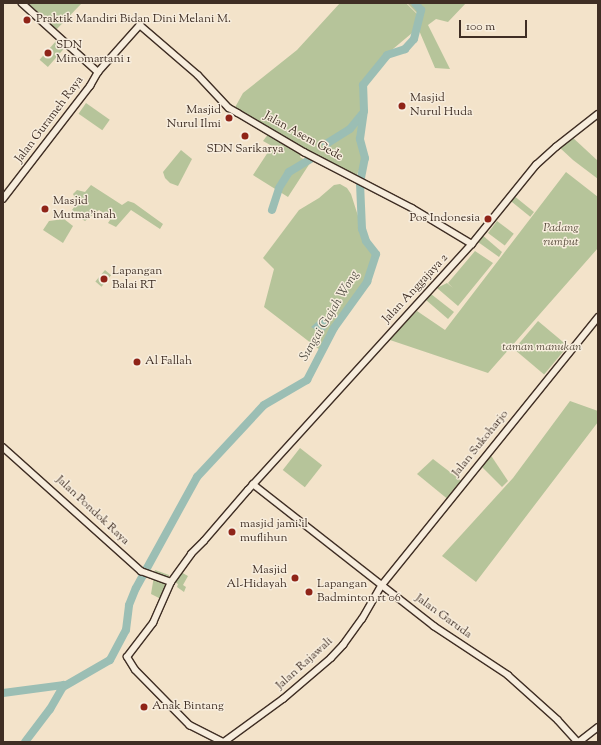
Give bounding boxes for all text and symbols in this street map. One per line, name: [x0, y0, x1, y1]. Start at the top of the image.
scale bar: [461, 12, 529, 38]
place label: Praktik Mandiri Bidan Dini Melani M.: [36, 13, 231, 27]
marker: Praktik Mandiri Bidan Dini Melani M.: [21, 14, 33, 26]
text: 100 m: [466, 18, 495, 36]
place label: SDN Minomartani 1: [56, 39, 131, 67]
marker: SDN Minomartani 1: [43, 48, 53, 58]
street label: Jalan Gurameh Raya: [13, 74, 87, 166]
place label: Masjid Nurul Huda: [410, 92, 472, 120]
marker: Masjid Nurul Huda: [397, 101, 407, 111]
place label: Masjid Nurul Ilmi: [167, 104, 221, 132]
street label: Jalan Asem Gede: [261, 109, 345, 165]
marker: Masjid Nurul Ilmi: [224, 113, 234, 123]
marker: SDN Sarikarya: [240, 131, 250, 141]
place label: SDN Sarikarya: [207, 143, 283, 157]
place label: Masjid Mutma'inah: [53, 195, 116, 223]
marker: Masjid Mutma'inah: [40, 204, 50, 214]
place label: Pos Indonesia: [410, 212, 480, 226]
marker: Pos Indonesia: [483, 214, 493, 224]
park label: Padang rumput: [543, 222, 579, 250]
street label: Jalan Anggajaya 2: [380, 251, 452, 327]
place label: Lapangan Balai RT: [112, 265, 162, 293]
water label: Sungai Gajah Wong: [297, 268, 363, 364]
marker: Lapangan Balai RT: [99, 274, 109, 284]
park label: taman manukan: [502, 341, 582, 355]
place label: Al Fallah: [145, 355, 192, 369]
marker: Al Fallah: [132, 357, 142, 367]
street label: Jalan Sukoharjo: [450, 408, 512, 480]
street label: Jalan Pondok Raya: [52, 473, 132, 549]
place label: masjid jami'il muflihun: [240, 518, 308, 546]
marker: masjid jami'il muflihun: [227, 527, 237, 537]
place label: Masjid Al-Hidayah: [226, 564, 287, 592]
marker: Masjid Al-Hidayah: [290, 573, 300, 583]
place label: Lapangan Badminton rt 06: [317, 578, 401, 606]
marker: Lapangan Badminton rt 06: [304, 587, 314, 597]
street label: Jalan Garuda: [412, 592, 474, 642]
street label: Jalan Rajawali: [274, 635, 336, 693]
place label: Anak Bintang: [152, 700, 224, 714]
marker: Anak Bintang: [139, 702, 149, 712]

